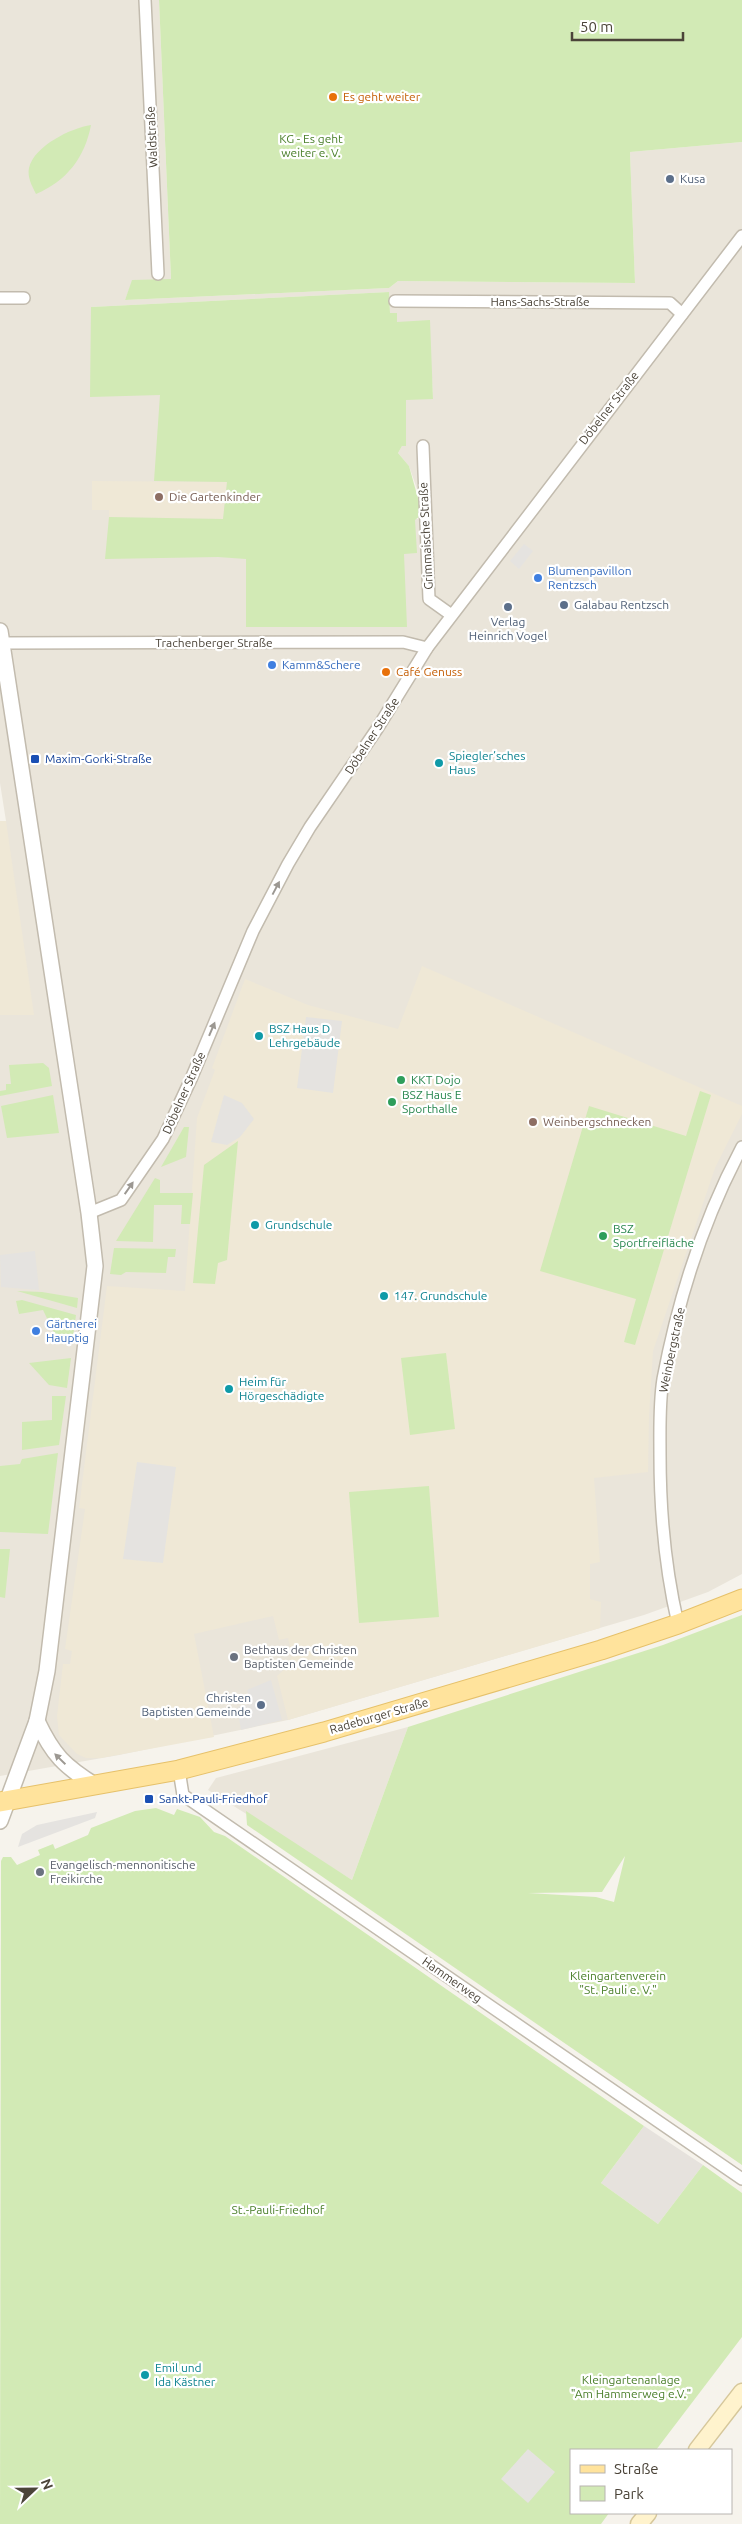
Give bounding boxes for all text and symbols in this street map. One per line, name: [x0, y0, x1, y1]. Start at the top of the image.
scale bar: [572, 10, 683, 42]
text: 50 m: [580, 18, 613, 35]
place label: Es geht weiter: [343, 90, 421, 103]
marker: Es geht weiter: [327, 91, 339, 103]
street label: Waldstraße: [143, 106, 160, 168]
park label: KG - Es geht weiter e. V.: [279, 132, 343, 159]
place label: Kusa: [680, 172, 706, 185]
marker: Kusa: [664, 173, 676, 185]
street label: Hans-Sachs-Straße: [490, 295, 590, 308]
street label: Döbelner Straße: [576, 369, 641, 447]
street label: Grimmaische Straße: [416, 482, 435, 590]
place label: Die Gartenkinder: [169, 490, 261, 503]
marker: Die Gartenkinder: [153, 491, 165, 503]
place label: Blumenpavillon Rentzsch: [548, 564, 632, 591]
marker: Blumenpavillon Rentzsch: [532, 572, 544, 584]
place label: Galabau Rentzsch: [574, 598, 669, 611]
marker: Galabau Rentzsch: [558, 599, 570, 611]
marker: Verlag Heinrich Vogel: [502, 601, 514, 613]
place label: Verlag Heinrich Vogel: [469, 615, 547, 642]
street label: Trachenberger Straße: [155, 636, 273, 649]
place label: Kamm&Schere: [282, 658, 361, 671]
marker: Kamm&Schere: [266, 659, 278, 671]
place label: Café Genuss: [396, 665, 462, 678]
marker: Café Genuss: [380, 666, 392, 678]
street label: Döbelner Straße: [342, 695, 401, 776]
place label: Spiegler’sches Haus: [449, 749, 525, 776]
place label: Maxim-Gorki-Straße: [45, 752, 152, 765]
marker: Maxim-Gorki-Straße: [29, 753, 41, 765]
marker: Spiegler’sches Haus: [433, 757, 445, 769]
one-way arrow: [272, 880, 280, 895]
one-way arrow: [208, 1021, 216, 1036]
place label: BSZ Haus D Lehrgebäude: [269, 1022, 340, 1049]
marker: BSZ Haus D Lehrgebäude: [253, 1030, 265, 1042]
street label: Döbelner Straße: [160, 1050, 208, 1136]
place label: KKT Dojo: [411, 1073, 461, 1086]
marker: KKT Dojo: [395, 1074, 407, 1086]
place label: BSZ Haus E Sporthalle: [402, 1088, 462, 1115]
marker: BSZ Haus E Sporthalle: [386, 1096, 398, 1108]
place label: Weinbergschnecken: [543, 1115, 651, 1128]
marker: Weinbergschnecken: [527, 1116, 539, 1128]
one-way arrow: [124, 1181, 134, 1194]
place label: Grundschule: [265, 1218, 333, 1231]
marker: Grundschule: [249, 1219, 261, 1231]
place label: BSZ Sportfreifläche: [613, 1222, 694, 1249]
marker: BSZ Sportfreifläche: [597, 1230, 609, 1242]
place label: 147. Grundschule: [394, 1289, 488, 1302]
marker: 147. Grundschule: [378, 1290, 390, 1302]
street label: Weinbergstraße: [656, 1306, 687, 1394]
place label: Gärtnerei Hauptig: [46, 1317, 97, 1344]
marker: Gärtnerei Hauptig: [30, 1325, 42, 1337]
place label: Heim für Hörgeschädigte: [239, 1375, 324, 1402]
marker: Heim für Hörgeschädigte: [223, 1383, 235, 1395]
place label: Bethaus der Christen Baptisten Gemeinde: [244, 1643, 357, 1670]
marker: Bethaus der Christen Baptisten Gemeinde: [228, 1651, 240, 1663]
place label: Christen Baptisten Gemeinde: [141, 1691, 251, 1718]
street label: Radeburger Straße: [328, 1695, 430, 1736]
marker: Christen Baptisten Gemeinde: [255, 1699, 267, 1711]
one-way arrow: [54, 1753, 66, 1765]
place label: Sankt-Pauli-Friedhof: [159, 1792, 268, 1805]
marker: Sankt-Pauli-Friedhof: [143, 1793, 155, 1805]
place label: Evangelisch-mennonitische Freikirche: [50, 1858, 196, 1885]
marker: Evangelisch-mennonitische Freikirche: [34, 1866, 46, 1878]
street label: Hammerweg: [420, 1954, 484, 2005]
park label: Kleingartenverein "St. Pauli e. V.": [570, 1969, 666, 1996]
park label: St.-Pauli-Friedhof: [232, 2203, 325, 2216]
place label: Emil und Ida Kästner: [155, 2361, 216, 2388]
marker: Emil und Ida Kästner: [139, 2369, 151, 2381]
park label: Kleingartenanlage "Am Hammerweg e.V.": [571, 2373, 691, 2400]
legend: [570, 2449, 732, 2514]
text: Straße: [614, 2460, 658, 2477]
north arrow: [10, 2464, 60, 2514]
text: N: [38, 2476, 56, 2492]
text: Park: [614, 2485, 644, 2502]

